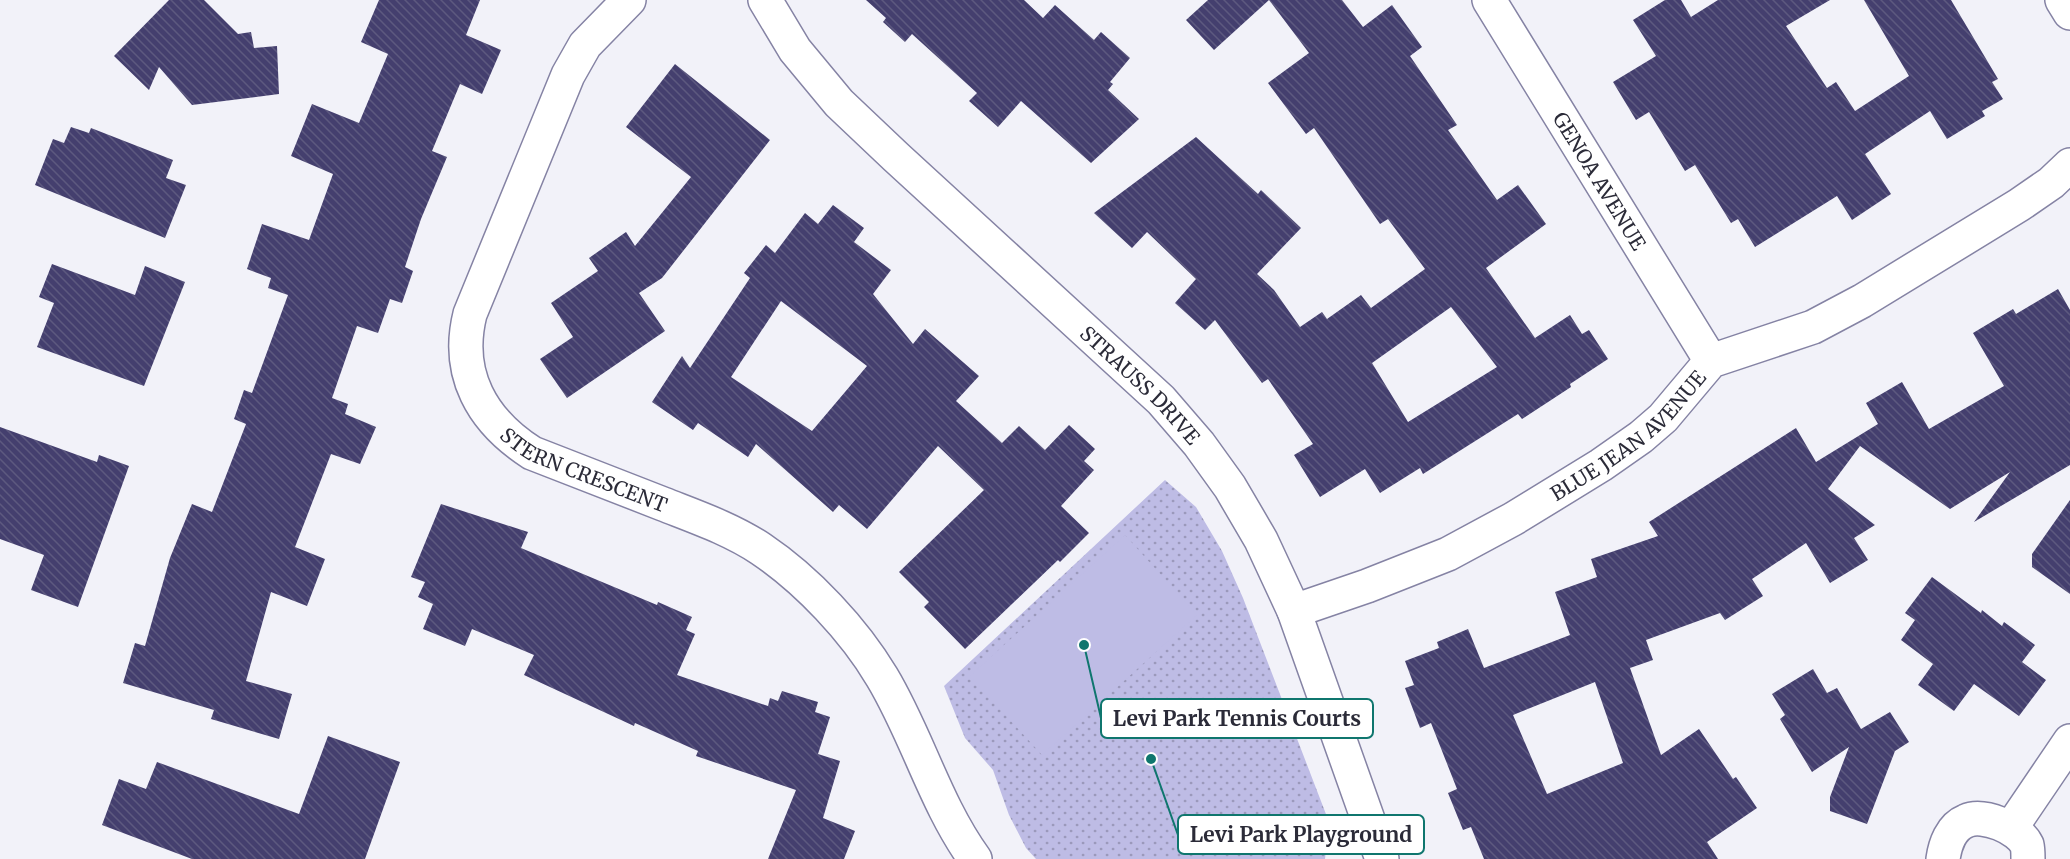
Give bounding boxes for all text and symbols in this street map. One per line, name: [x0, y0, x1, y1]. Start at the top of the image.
street label: GENOA AVENUE: [1548, 107, 1652, 254]
street label: STRAUSS DRIVE: [1075, 320, 1206, 449]
street label: BLUE JEAN AVENUE: [1545, 365, 1711, 506]
street label: STERN CRESCENT: [495, 422, 671, 517]
callout: Levi Park Tennis Courts: [1101, 699, 1373, 738]
text: Levi Park Tennis Courts: [1113, 705, 1361, 732]
callout: Levi Park Playground: [1178, 815, 1424, 854]
text: Levi Park Playground: [1190, 821, 1412, 848]

